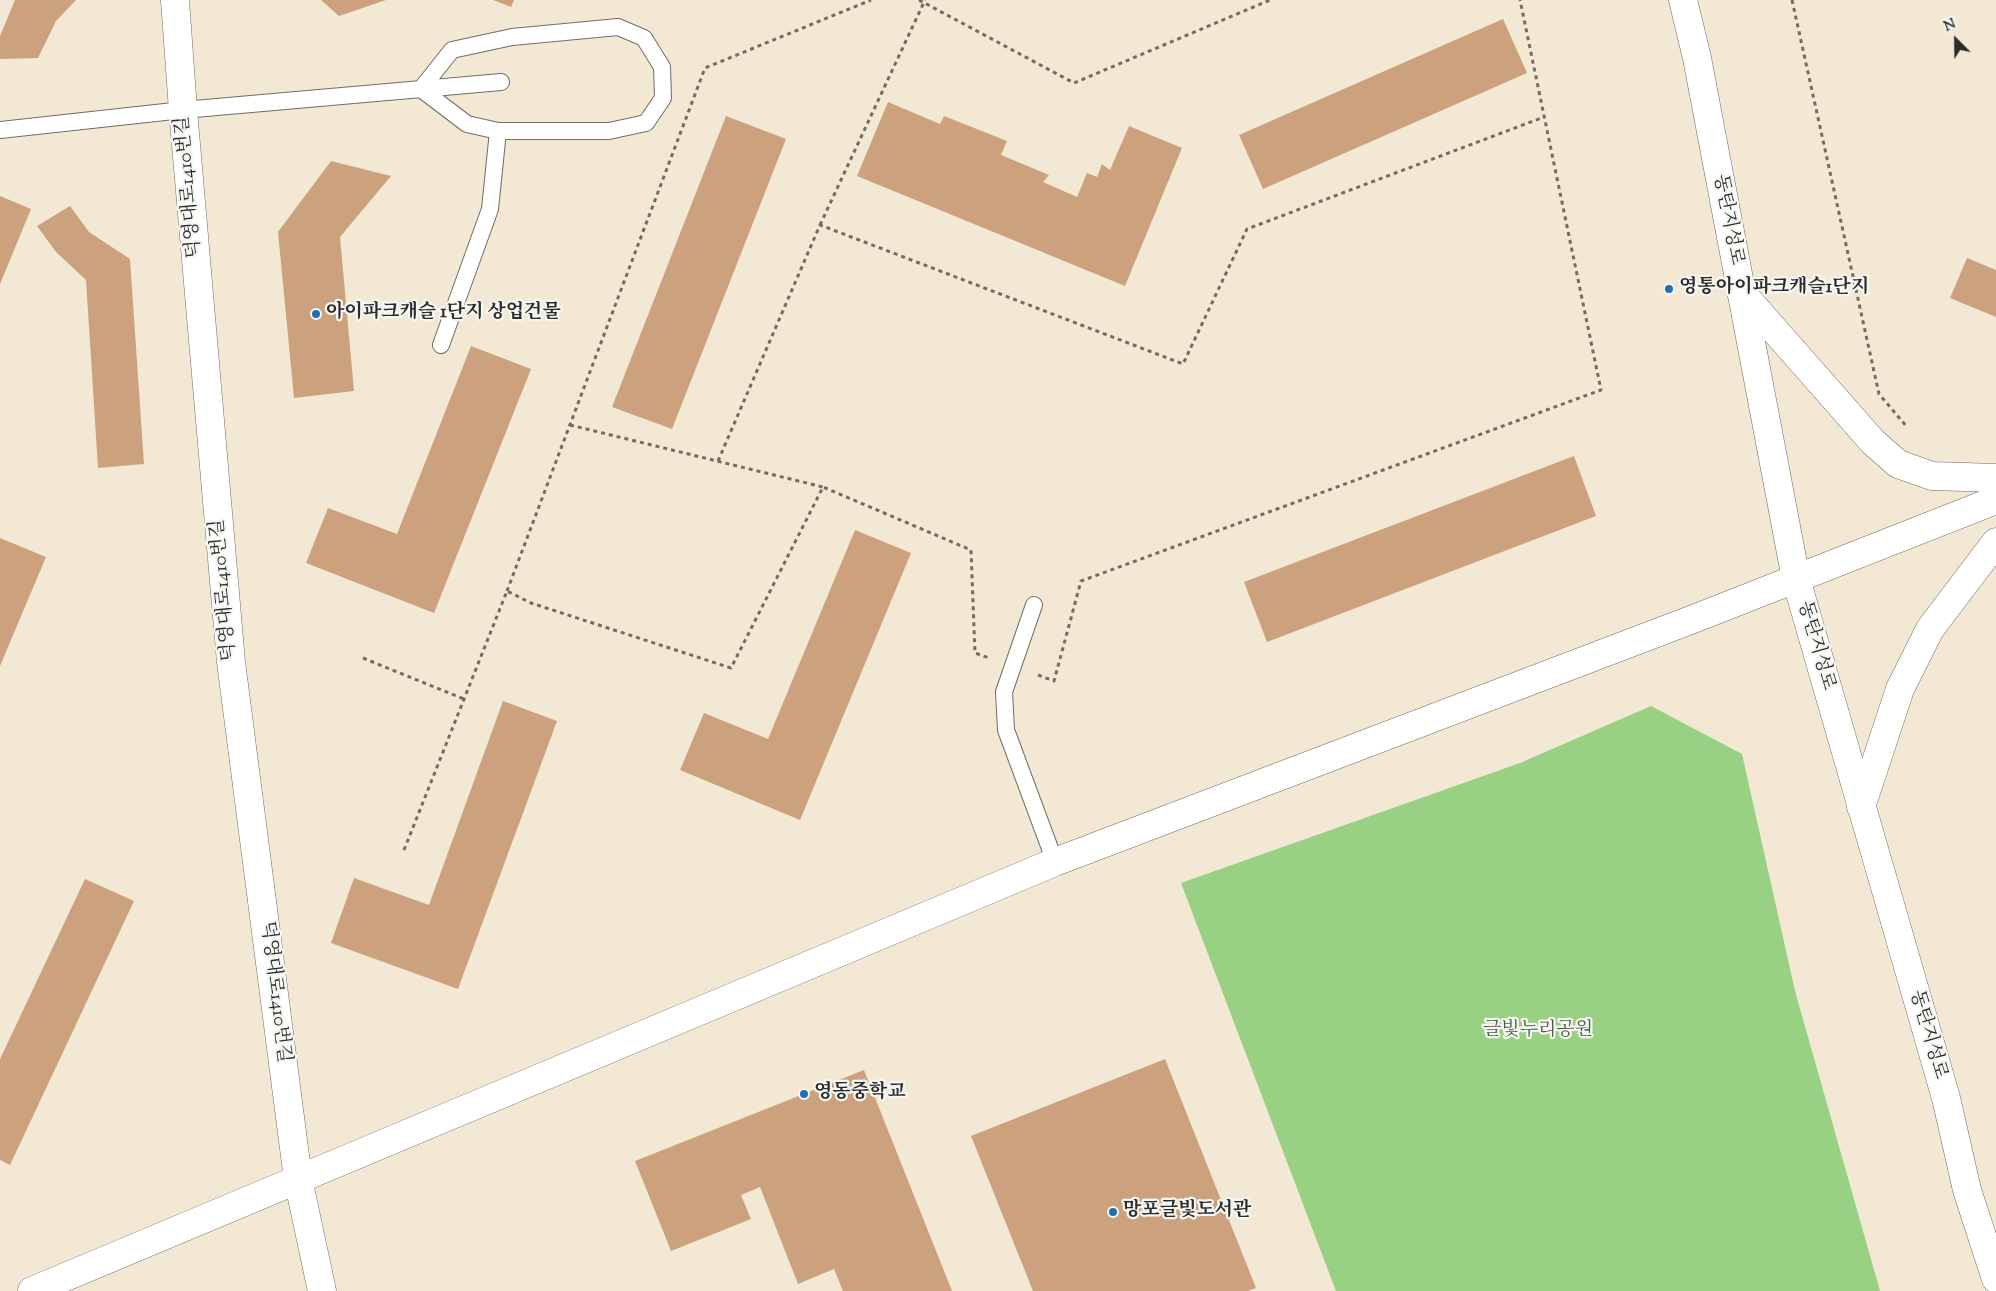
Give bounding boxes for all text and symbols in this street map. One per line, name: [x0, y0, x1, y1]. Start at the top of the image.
north arrow: [1931, 15, 1981, 65]
text: N: [1941, 15, 1959, 38]
street label: 덕영대로1410번길: [172, 115, 208, 259]
street label: 동탄지성로: [1707, 173, 1747, 267]
place label: 영통아이파크캐슬1단지: [1679, 278, 1869, 300]
marker: 영통아이파크캐슬1단지: [1663, 283, 1675, 295]
place label: 아이파크캐슬 1단지 상업건물: [326, 303, 561, 325]
marker: 아이파크캐슬 1단지 상업건물: [310, 308, 322, 320]
street label: 덕영대로1410번길: [207, 518, 243, 662]
street label: 동탄지성로: [1791, 599, 1839, 693]
street label: 덕영대로1410번길: [254, 920, 294, 1064]
street label: 동탄지성로: [1903, 988, 1951, 1082]
park label: 글빛누리공원: [1483, 1021, 1593, 1043]
place label: 영동중학교: [814, 1083, 906, 1105]
marker: 영동중학교: [798, 1088, 810, 1100]
place label: 망포글빛도서관: [1123, 1201, 1251, 1223]
marker: 망포글빛도서관: [1107, 1206, 1119, 1218]

